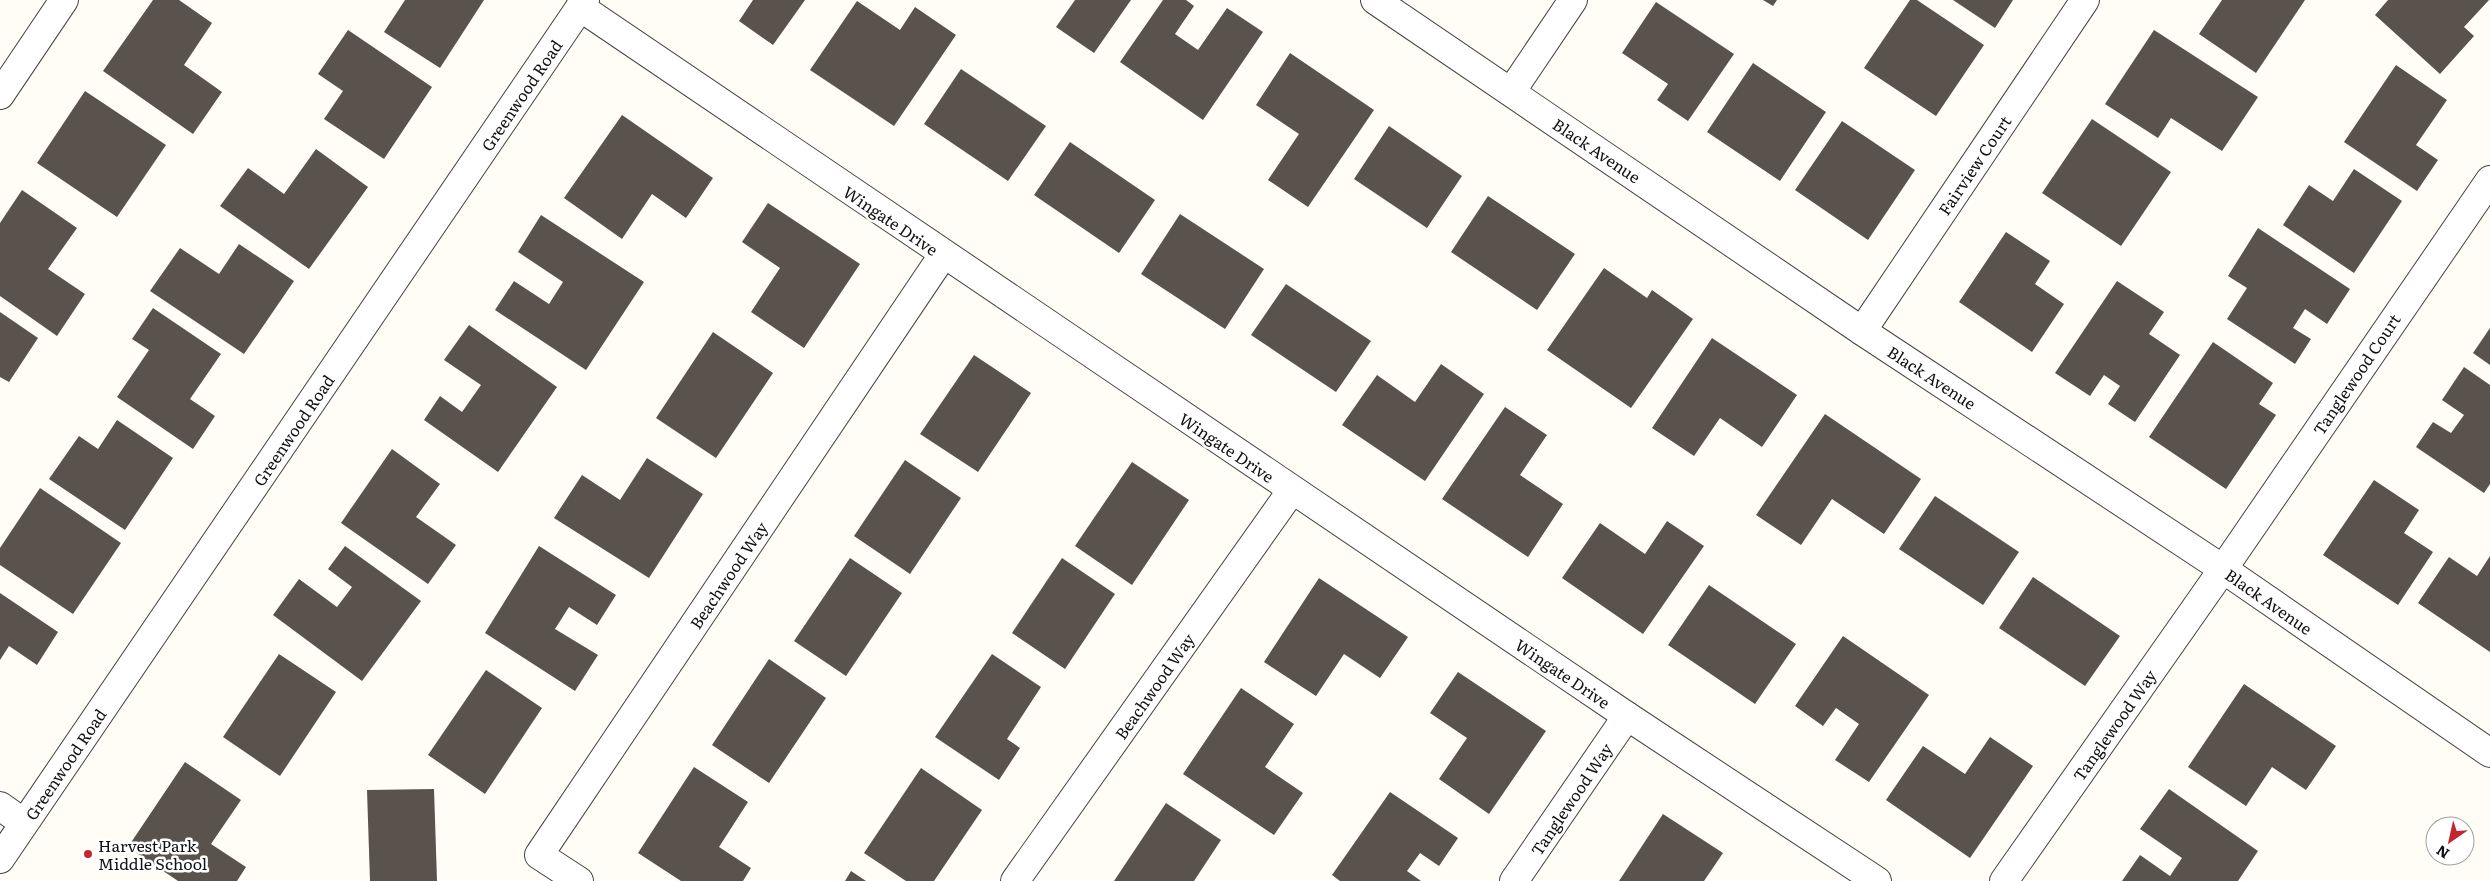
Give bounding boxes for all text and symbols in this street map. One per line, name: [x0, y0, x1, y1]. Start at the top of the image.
street label: Greenwood Road: [475, 34, 567, 156]
street label: Fairview Court: [1932, 110, 2016, 219]
street label: Black Avenue: [1548, 112, 1646, 188]
street label: Wingate Drive: [839, 179, 943, 261]
street label: Tanglewood Court: [2306, 308, 2406, 439]
street label: Black Avenue: [1883, 339, 1981, 415]
street label: Greenwood Road: [247, 369, 339, 491]
street label: Wingate Drive: [1175, 406, 1279, 488]
street label: Beachwood Way: [683, 516, 773, 633]
street label: Black Avenue: [2221, 562, 2317, 640]
street label: Beachwood Way: [1108, 627, 1200, 744]
street label: Wingate Drive: [1511, 632, 1615, 714]
street label: Tanglewood Way: [2067, 664, 2162, 786]
street label: Greenwood Road: [19, 703, 111, 825]
street label: Tanglewood Way: [1524, 737, 1618, 860]
north arrow: [2425, 816, 2475, 866]
place label: Harvest Park Middle School: [98, 833, 207, 875]
text: N: [2432, 841, 2453, 864]
marker: Harvest Park Middle School: [82, 848, 94, 860]

